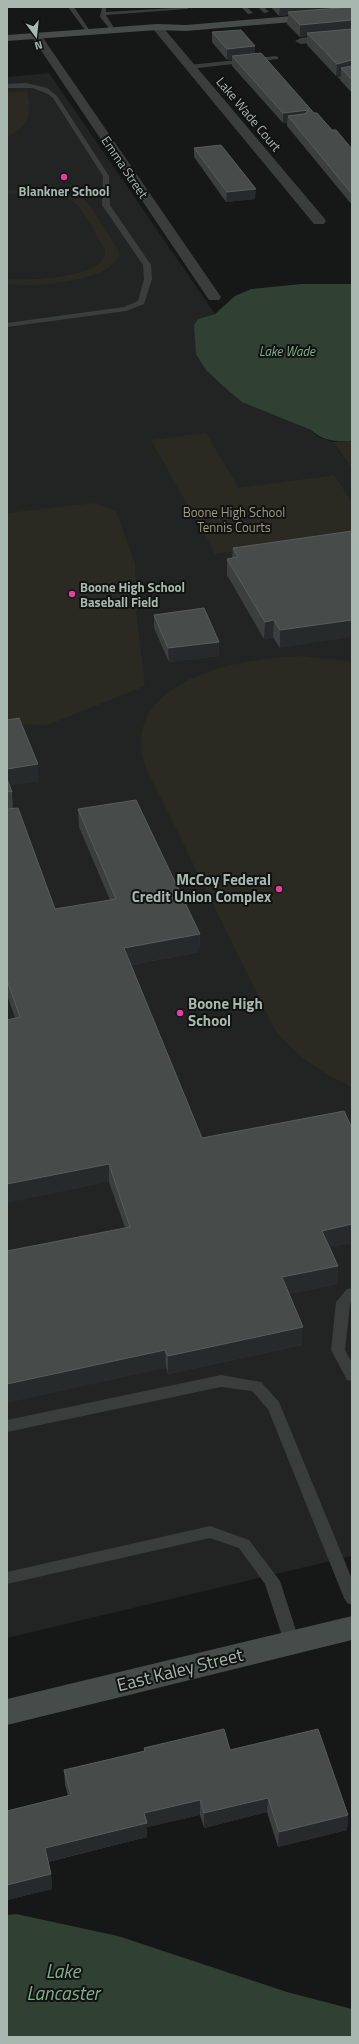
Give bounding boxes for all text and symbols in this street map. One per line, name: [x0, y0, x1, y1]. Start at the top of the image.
north arrow: [16, 16, 56, 56]
text: N: [33, 37, 44, 54]
street label: Lake Wade Court: [212, 72, 287, 156]
street label: Emma Street: [97, 132, 154, 203]
marker: Blankner School: [59, 172, 69, 182]
place label: Blankner School: [19, 181, 109, 201]
water label: Lake Wade: [259, 341, 316, 361]
park label: Boone High School Tennis Courts: [183, 502, 285, 537]
place label: Boone High School Baseball Field: [80, 577, 185, 612]
marker: Boone High School Baseball Field: [67, 589, 77, 599]
place label: McCoy Federal Credit Union Complex: [132, 868, 271, 908]
marker: McCoy Federal Credit Union Complex: [274, 884, 284, 894]
place label: Boone High School: [188, 992, 263, 1032]
marker: Boone High School: [175, 1008, 185, 1018]
street label: East Kaley Street: [114, 1641, 246, 1698]
water label: Lake Lancaster: [26, 1956, 102, 2007]

